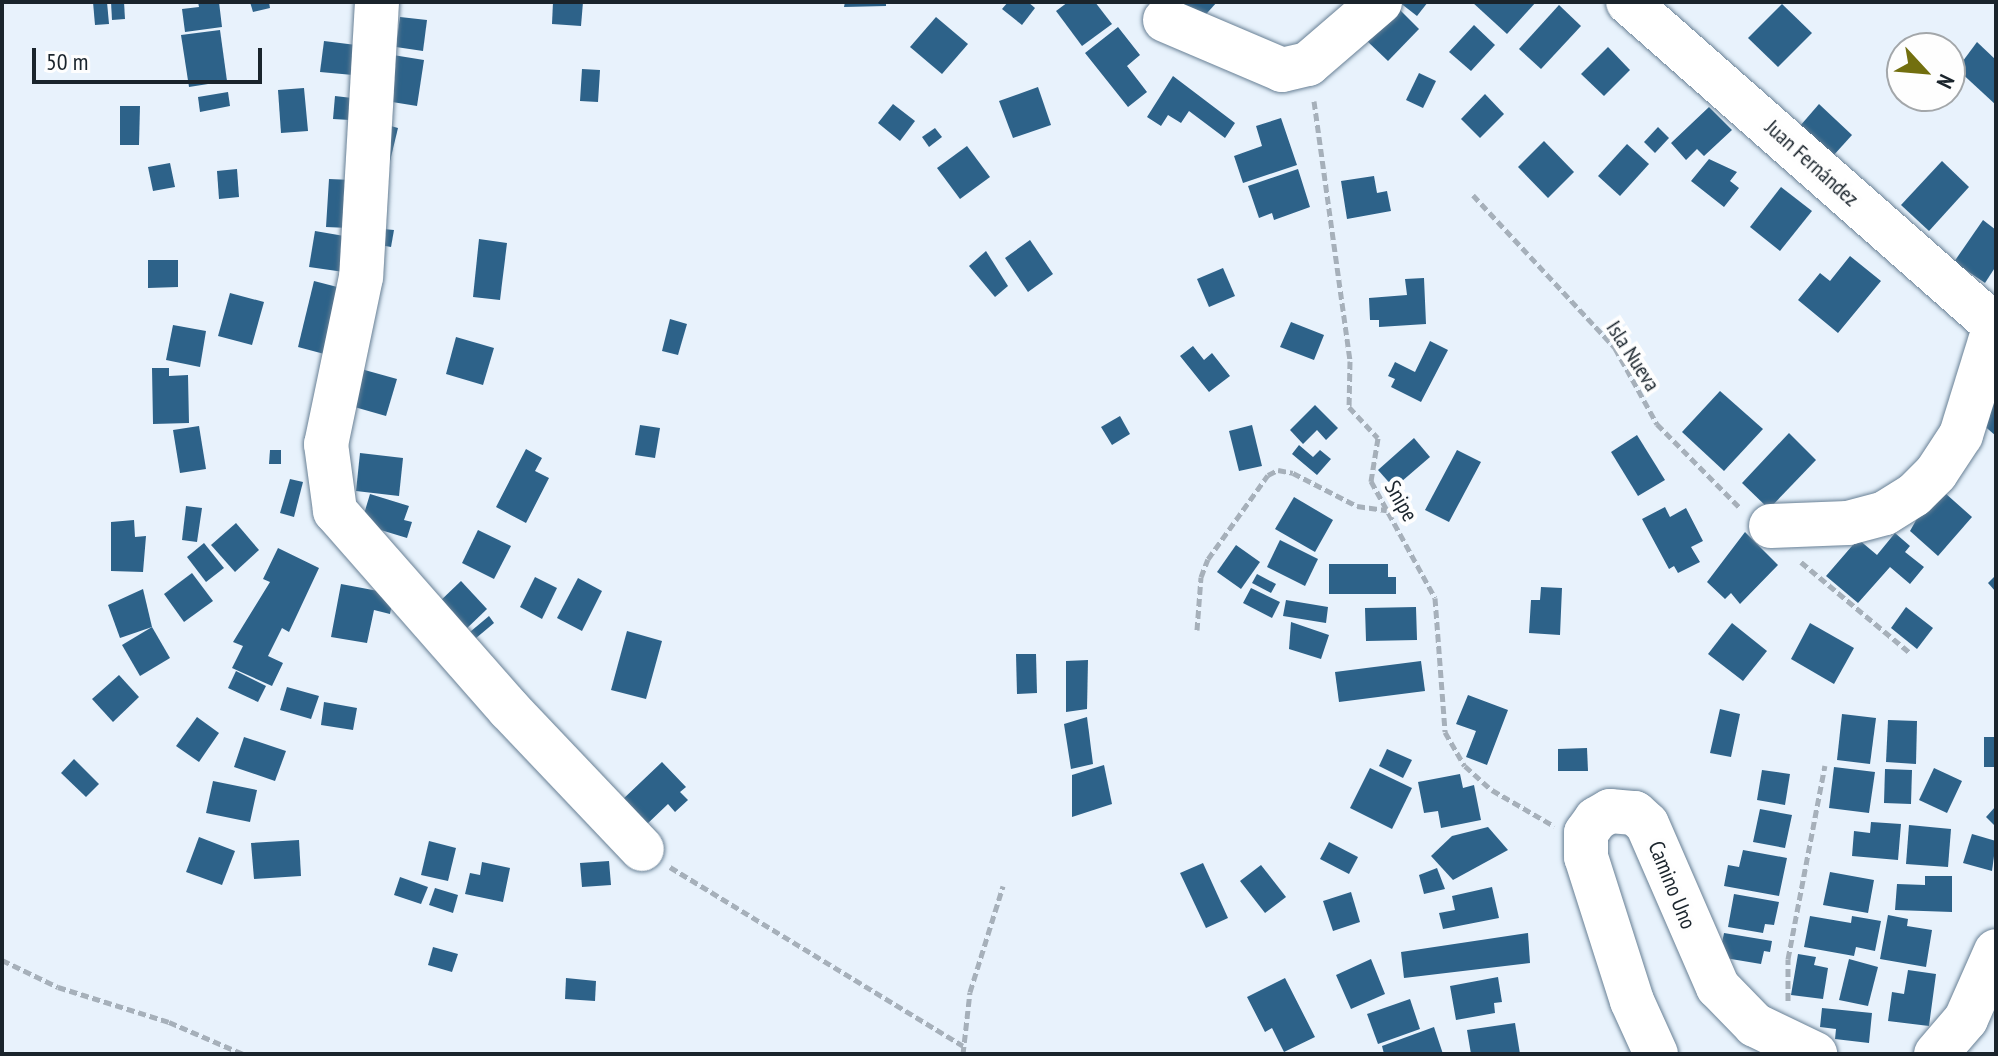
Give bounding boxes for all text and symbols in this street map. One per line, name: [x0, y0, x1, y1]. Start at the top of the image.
scale bar: [36, 32, 266, 82]
north arrow: [1886, 32, 1966, 112]
text: 50 m: [46, 46, 88, 77]
text: N: [1931, 70, 1961, 93]
street label: Juan Fernández: [1760, 114, 1864, 212]
street label: Isla Nueva: [1601, 316, 1665, 396]
street label: Snipe: [1379, 476, 1423, 526]
street label: Camino Uno: [1643, 837, 1701, 933]

